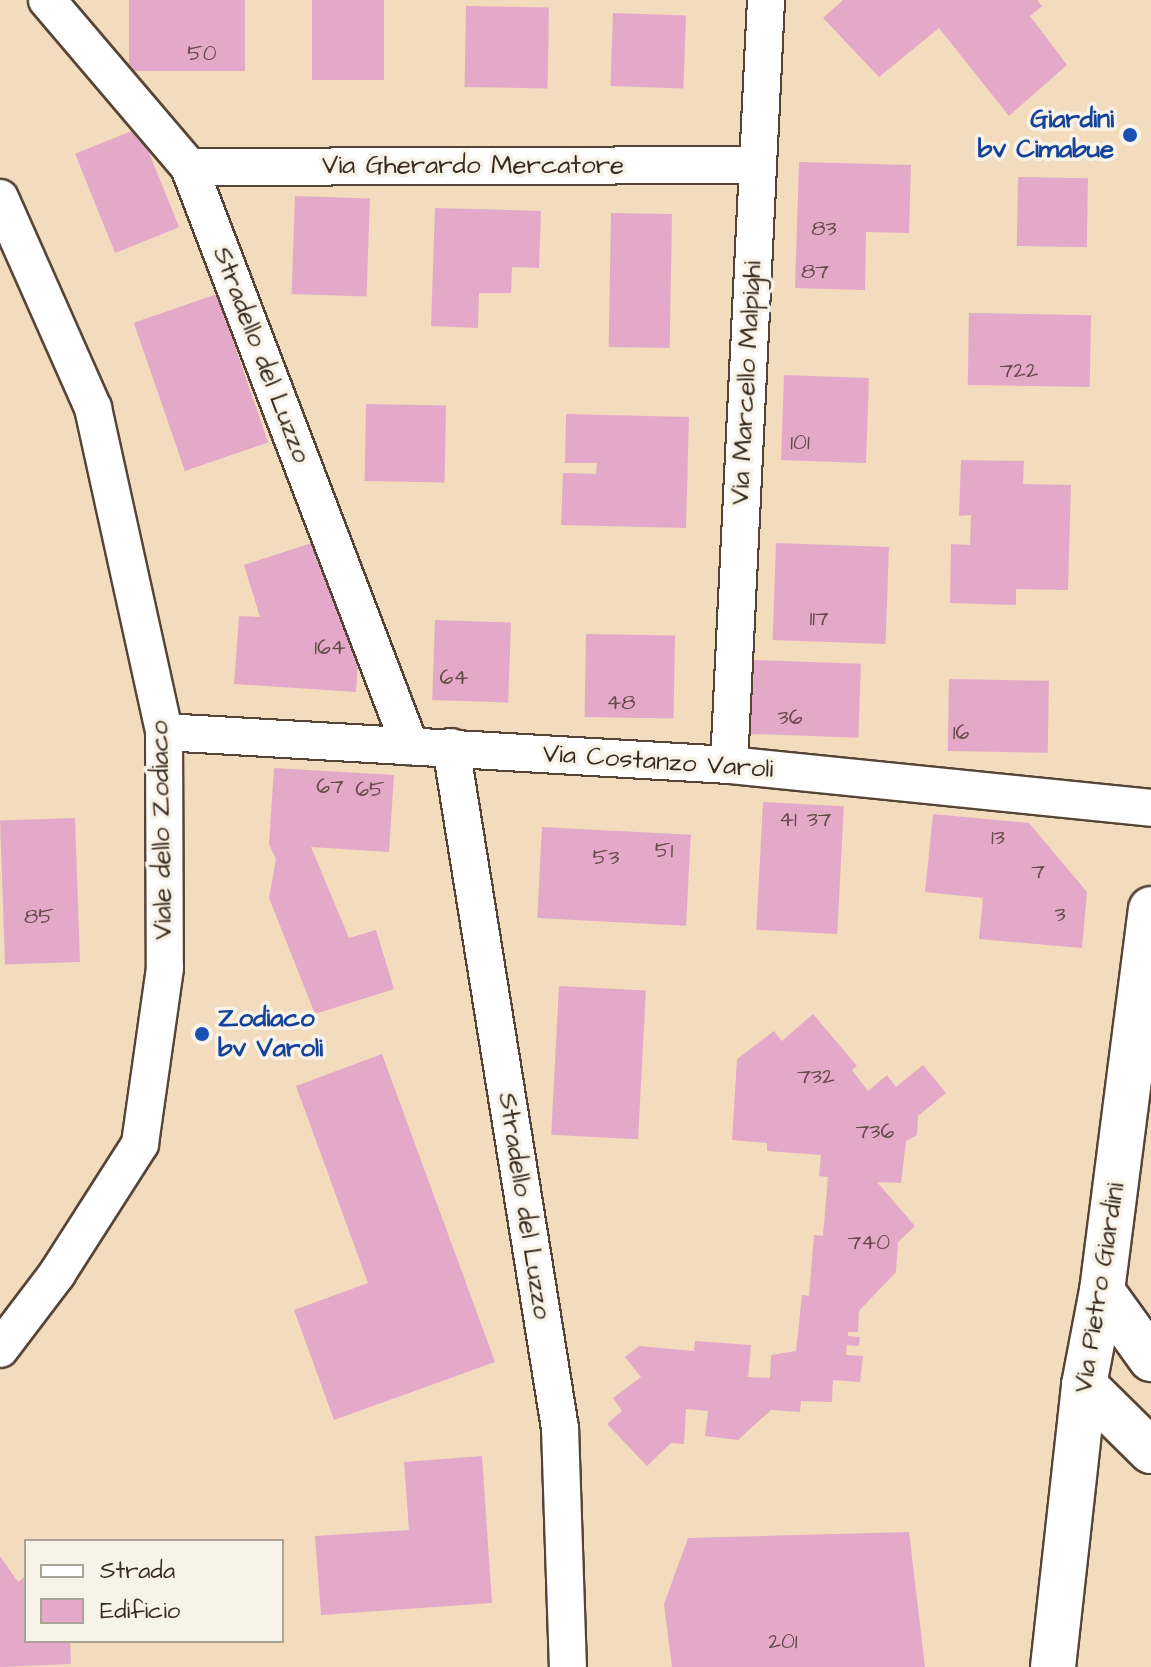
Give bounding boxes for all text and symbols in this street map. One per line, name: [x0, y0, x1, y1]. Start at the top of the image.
house number: 50: [187, 41, 217, 67]
place label: Giardini bv Cimabue: [978, 104, 1114, 166]
marker: Giardini bv Cimabue: [1121, 126, 1139, 144]
street label: Via Gherardo Mercatore: [322, 150, 624, 182]
house number: 83: [811, 216, 837, 242]
street label: Stradello del Luzzo: [205, 243, 317, 467]
house number: 87: [801, 259, 829, 285]
street label: Via Marcello Malpighi: [725, 260, 769, 506]
house number: 722: [1000, 358, 1038, 384]
house number: 101: [790, 430, 810, 456]
house number: 117: [809, 606, 829, 632]
house number: 164: [314, 635, 346, 661]
house number: 64: [440, 665, 468, 691]
house number: 48: [606, 690, 636, 716]
house number: 36: [778, 705, 802, 731]
street label: Viale dello Zodiaco: [144, 720, 180, 940]
house number: 16: [953, 720, 969, 746]
street label: Via Costanzo Varoli: [542, 738, 774, 786]
house number: 67: [316, 774, 344, 800]
house number: 65: [355, 777, 385, 803]
house number: 41: [779, 807, 797, 833]
house number: 37: [807, 807, 831, 833]
house number: 13: [991, 825, 1005, 851]
house number: 51: [655, 838, 673, 864]
house number: 53: [593, 845, 619, 871]
house number: 7: [1031, 859, 1045, 885]
house number: 3: [1054, 902, 1066, 928]
house number: 85: [24, 904, 54, 930]
place label: Zodiaco bv Varoli: [218, 1003, 323, 1064]
marker: Zodiaco bv Varoli: [193, 1025, 211, 1043]
house number: 732: [797, 1064, 835, 1090]
street label: Stradello del Luzzo: [491, 1091, 557, 1321]
house number: 736: [856, 1119, 894, 1145]
street label: Via Pietro Giardini: [1068, 1181, 1132, 1395]
house number: 740: [848, 1230, 890, 1256]
legend: [24, 1539, 284, 1643]
text: Strada: [100, 1554, 175, 1588]
text: Edificio: [100, 1594, 180, 1628]
house number: 201: [768, 1629, 798, 1655]

